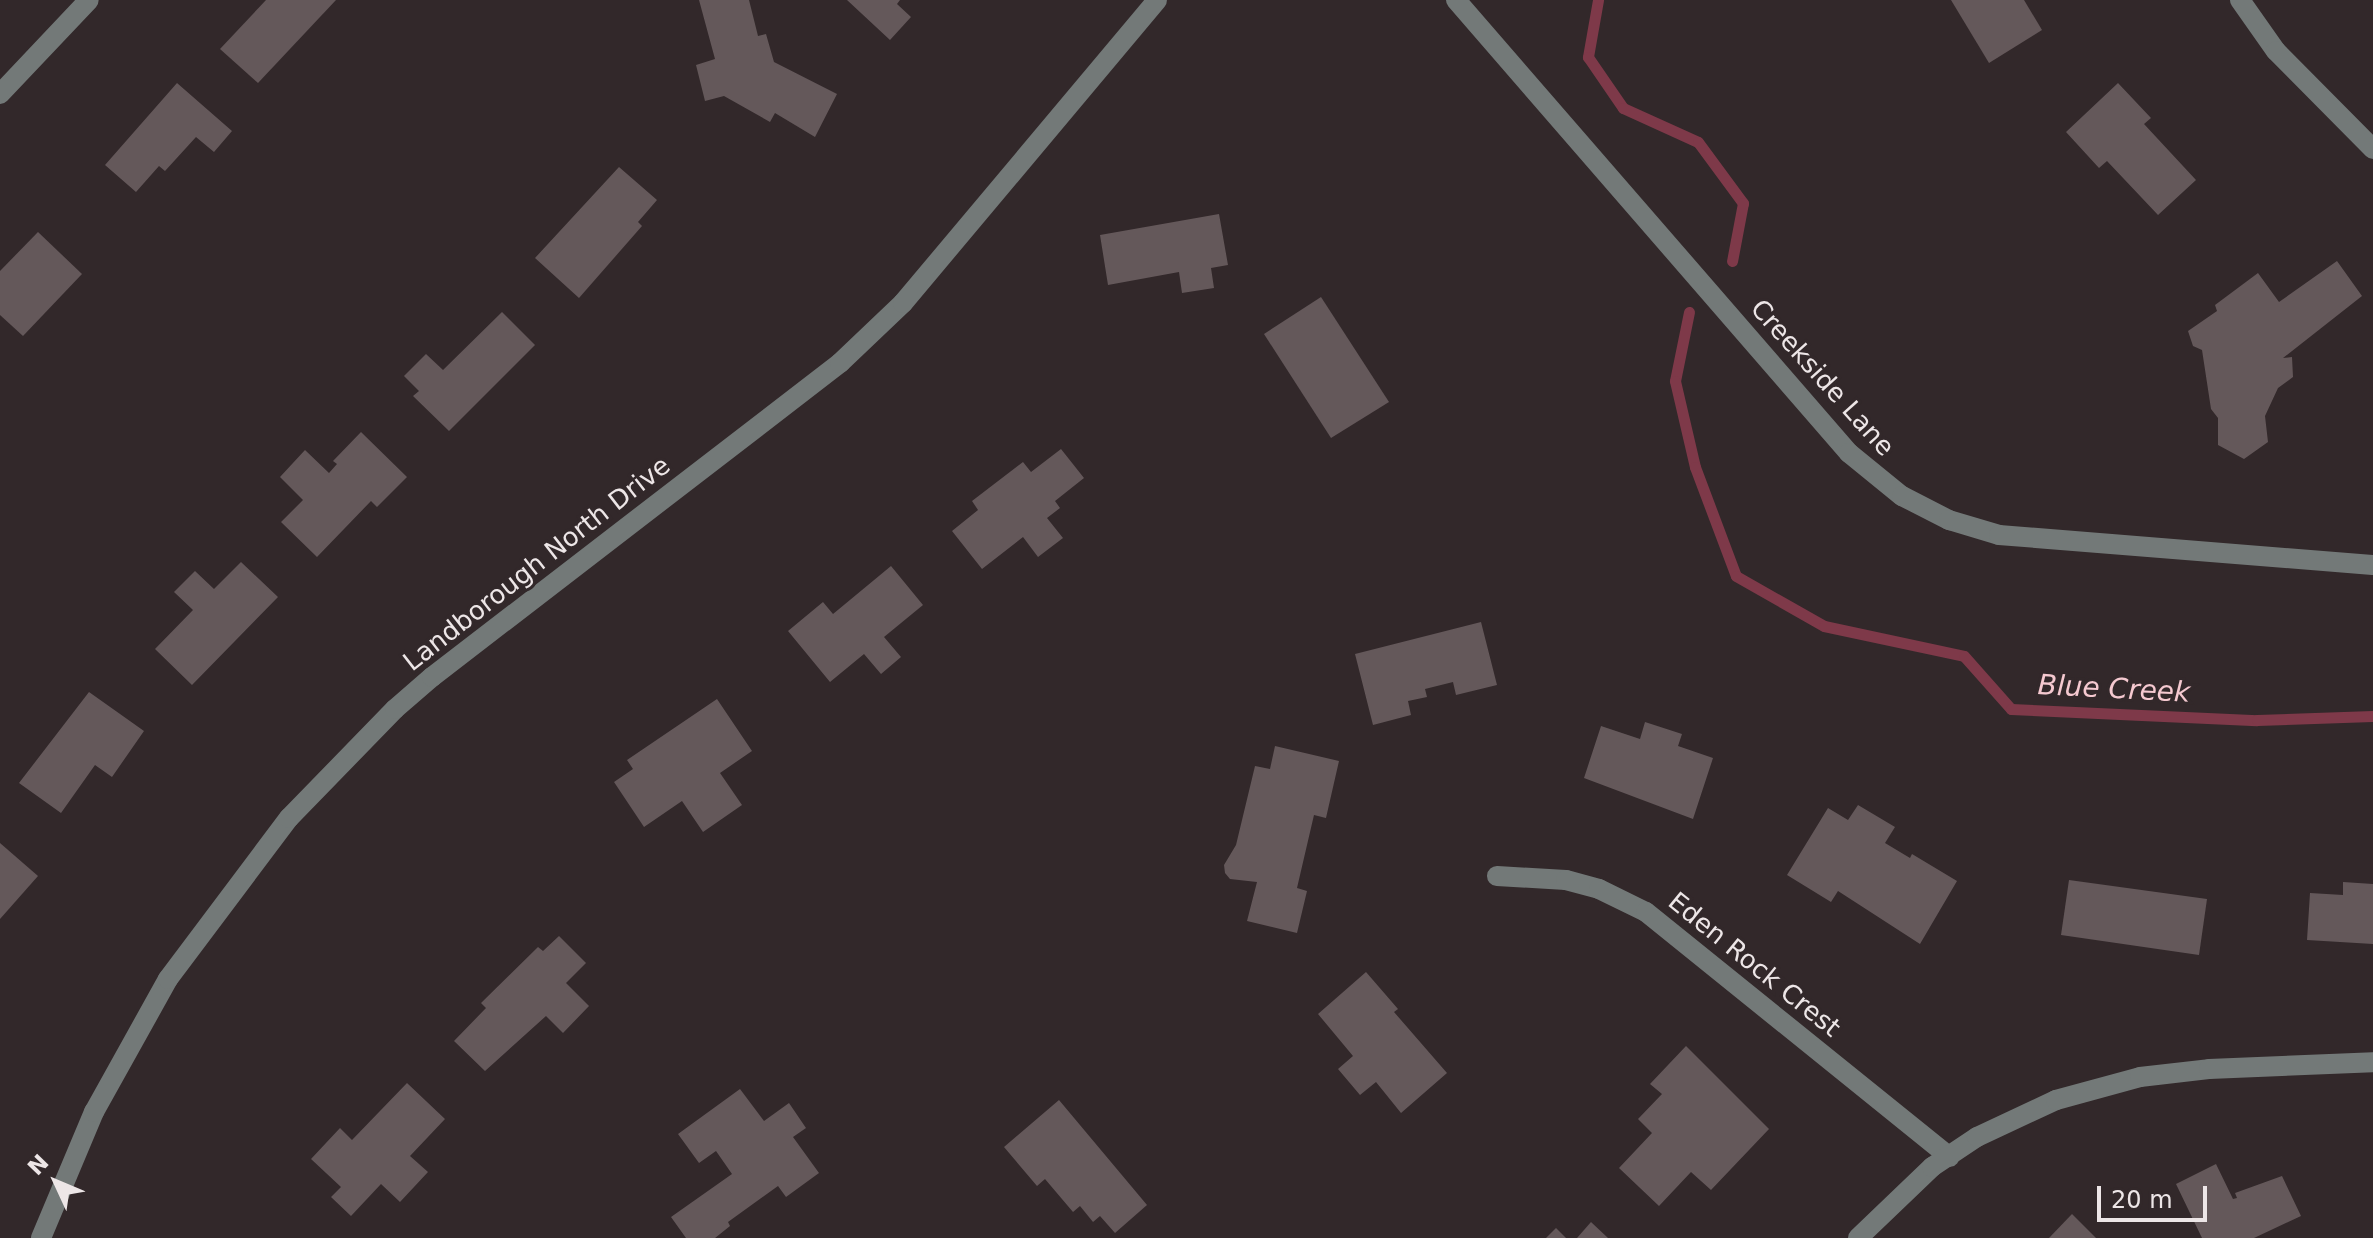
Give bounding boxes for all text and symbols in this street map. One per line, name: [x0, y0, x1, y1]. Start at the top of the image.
street label: Creekside Lane: [1744, 293, 1900, 463]
street label: Landborough North Drive: [397, 450, 677, 678]
water label: Blue Creek: [2037, 668, 2191, 710]
street label: Eden Rock Crest: [1662, 886, 1846, 1044]
north arrow: [16, 1142, 96, 1222]
text: N: [23, 1150, 54, 1180]
scale bar: [2101, 1170, 2211, 1220]
text: 20 m: [2111, 1186, 2173, 1214]

